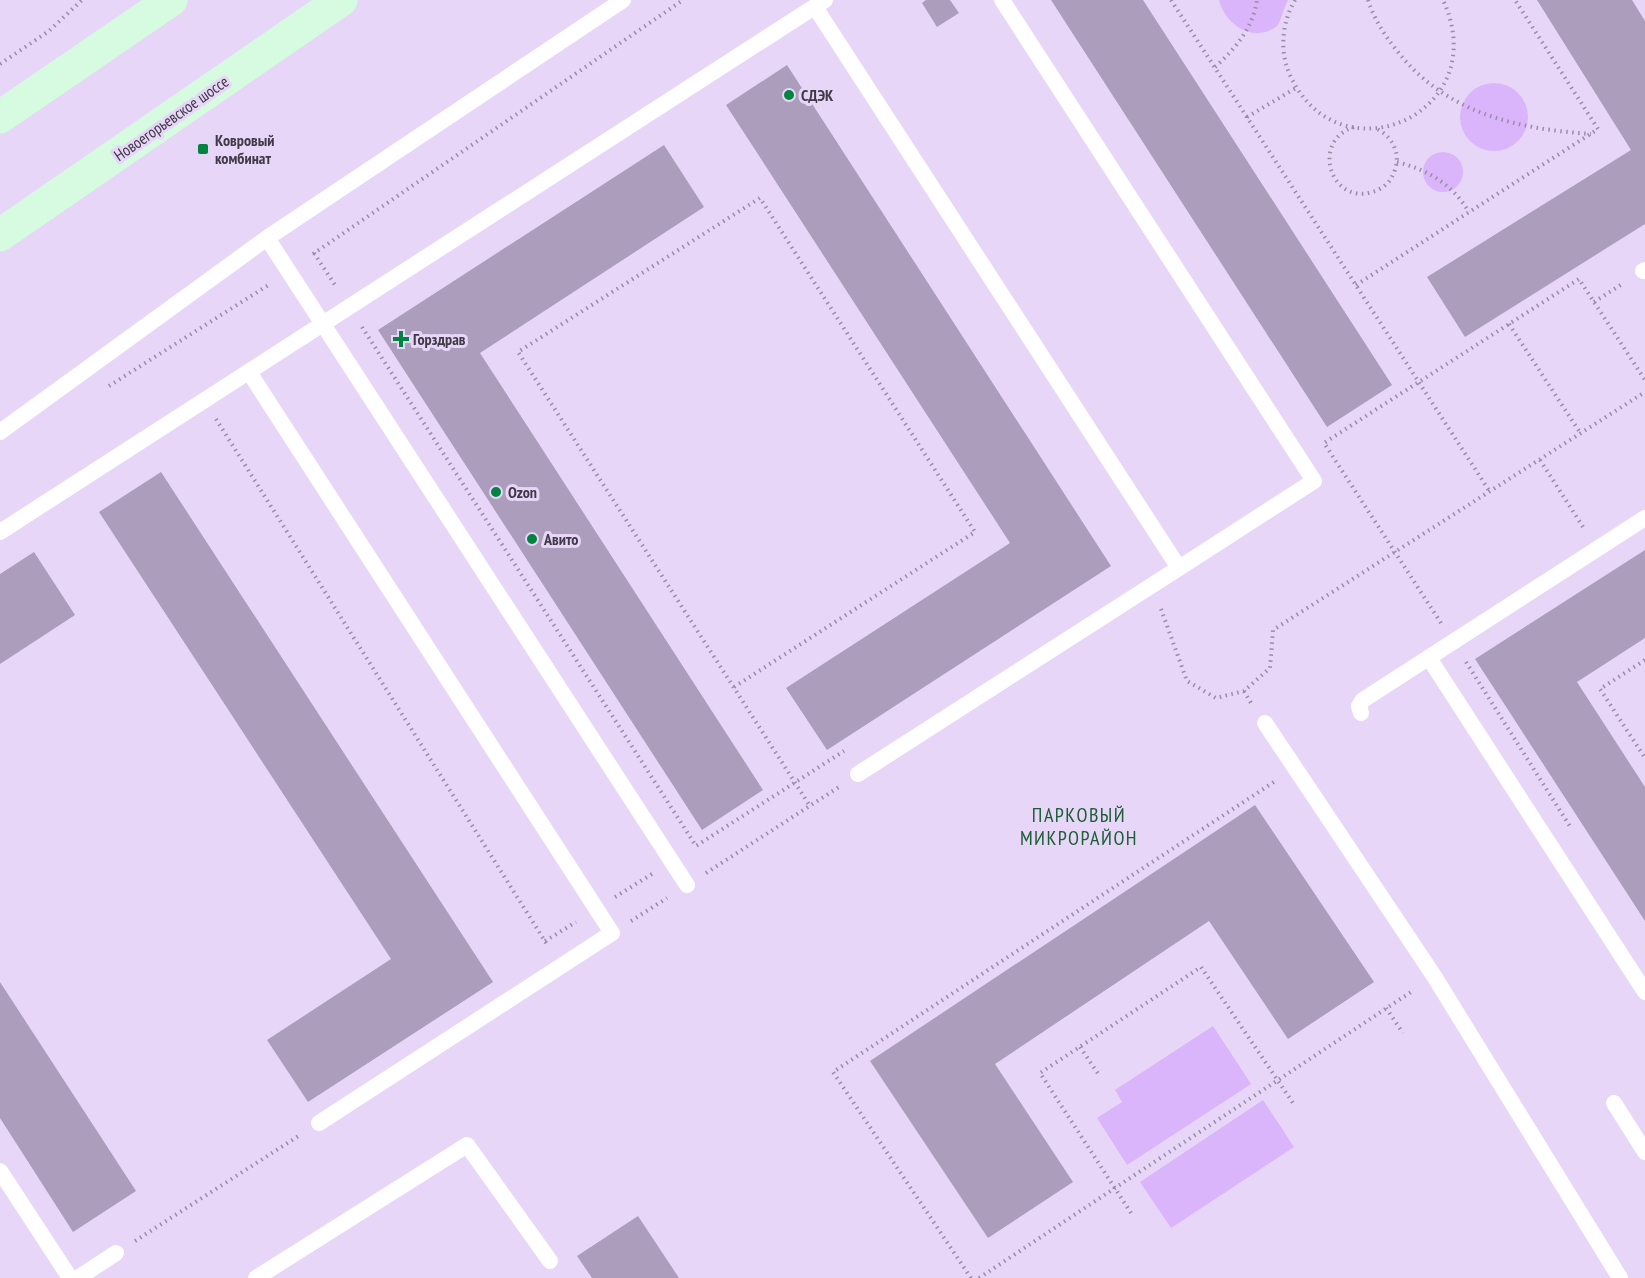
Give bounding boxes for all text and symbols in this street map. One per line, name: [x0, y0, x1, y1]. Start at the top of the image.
street label: Новоегорьевское шоссе: [110, 71, 232, 165]
place label: СДЭК: [801, 85, 834, 105]
marker: СДЭК: [782, 88, 796, 102]
place label: Ковровый комбинат: [215, 130, 274, 168]
marker: Ковровый комбинат: [196, 142, 210, 156]
place label: Горздрав: [413, 329, 466, 349]
marker: Горздрав: [394, 332, 408, 346]
place label: Ozon: [508, 482, 537, 502]
marker: Ozon: [489, 485, 503, 499]
place label: Авито: [543, 529, 578, 549]
marker: Авито: [525, 532, 539, 546]
district label: ПАРКОВЫЙ МИКРОРАЙОН: [1020, 802, 1138, 851]

